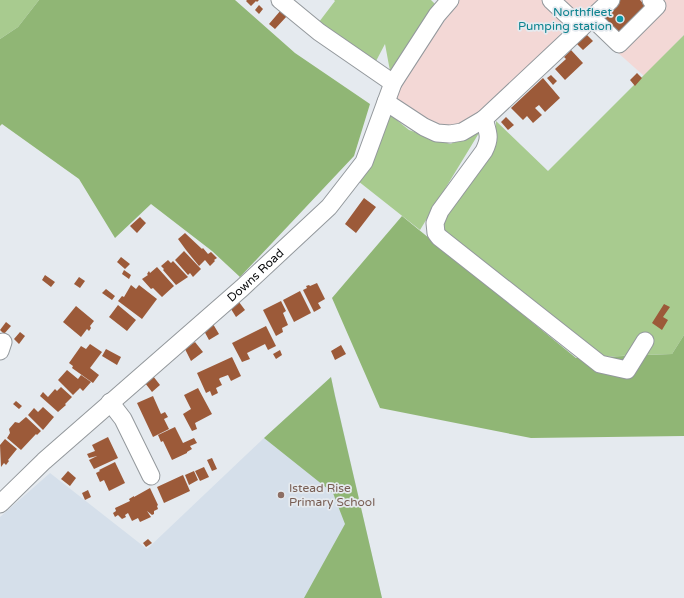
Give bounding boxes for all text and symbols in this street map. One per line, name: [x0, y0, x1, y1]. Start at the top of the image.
place label: Northfleet Pumping station: [518, 5, 612, 33]
marker: Northfleet Pumping station: [615, 14, 625, 24]
street label: Downs Road: [224, 246, 287, 305]
place label: Istead Rise Primary School: [289, 481, 375, 509]
marker: Istead Rise Primary School: [276, 490, 286, 500]

